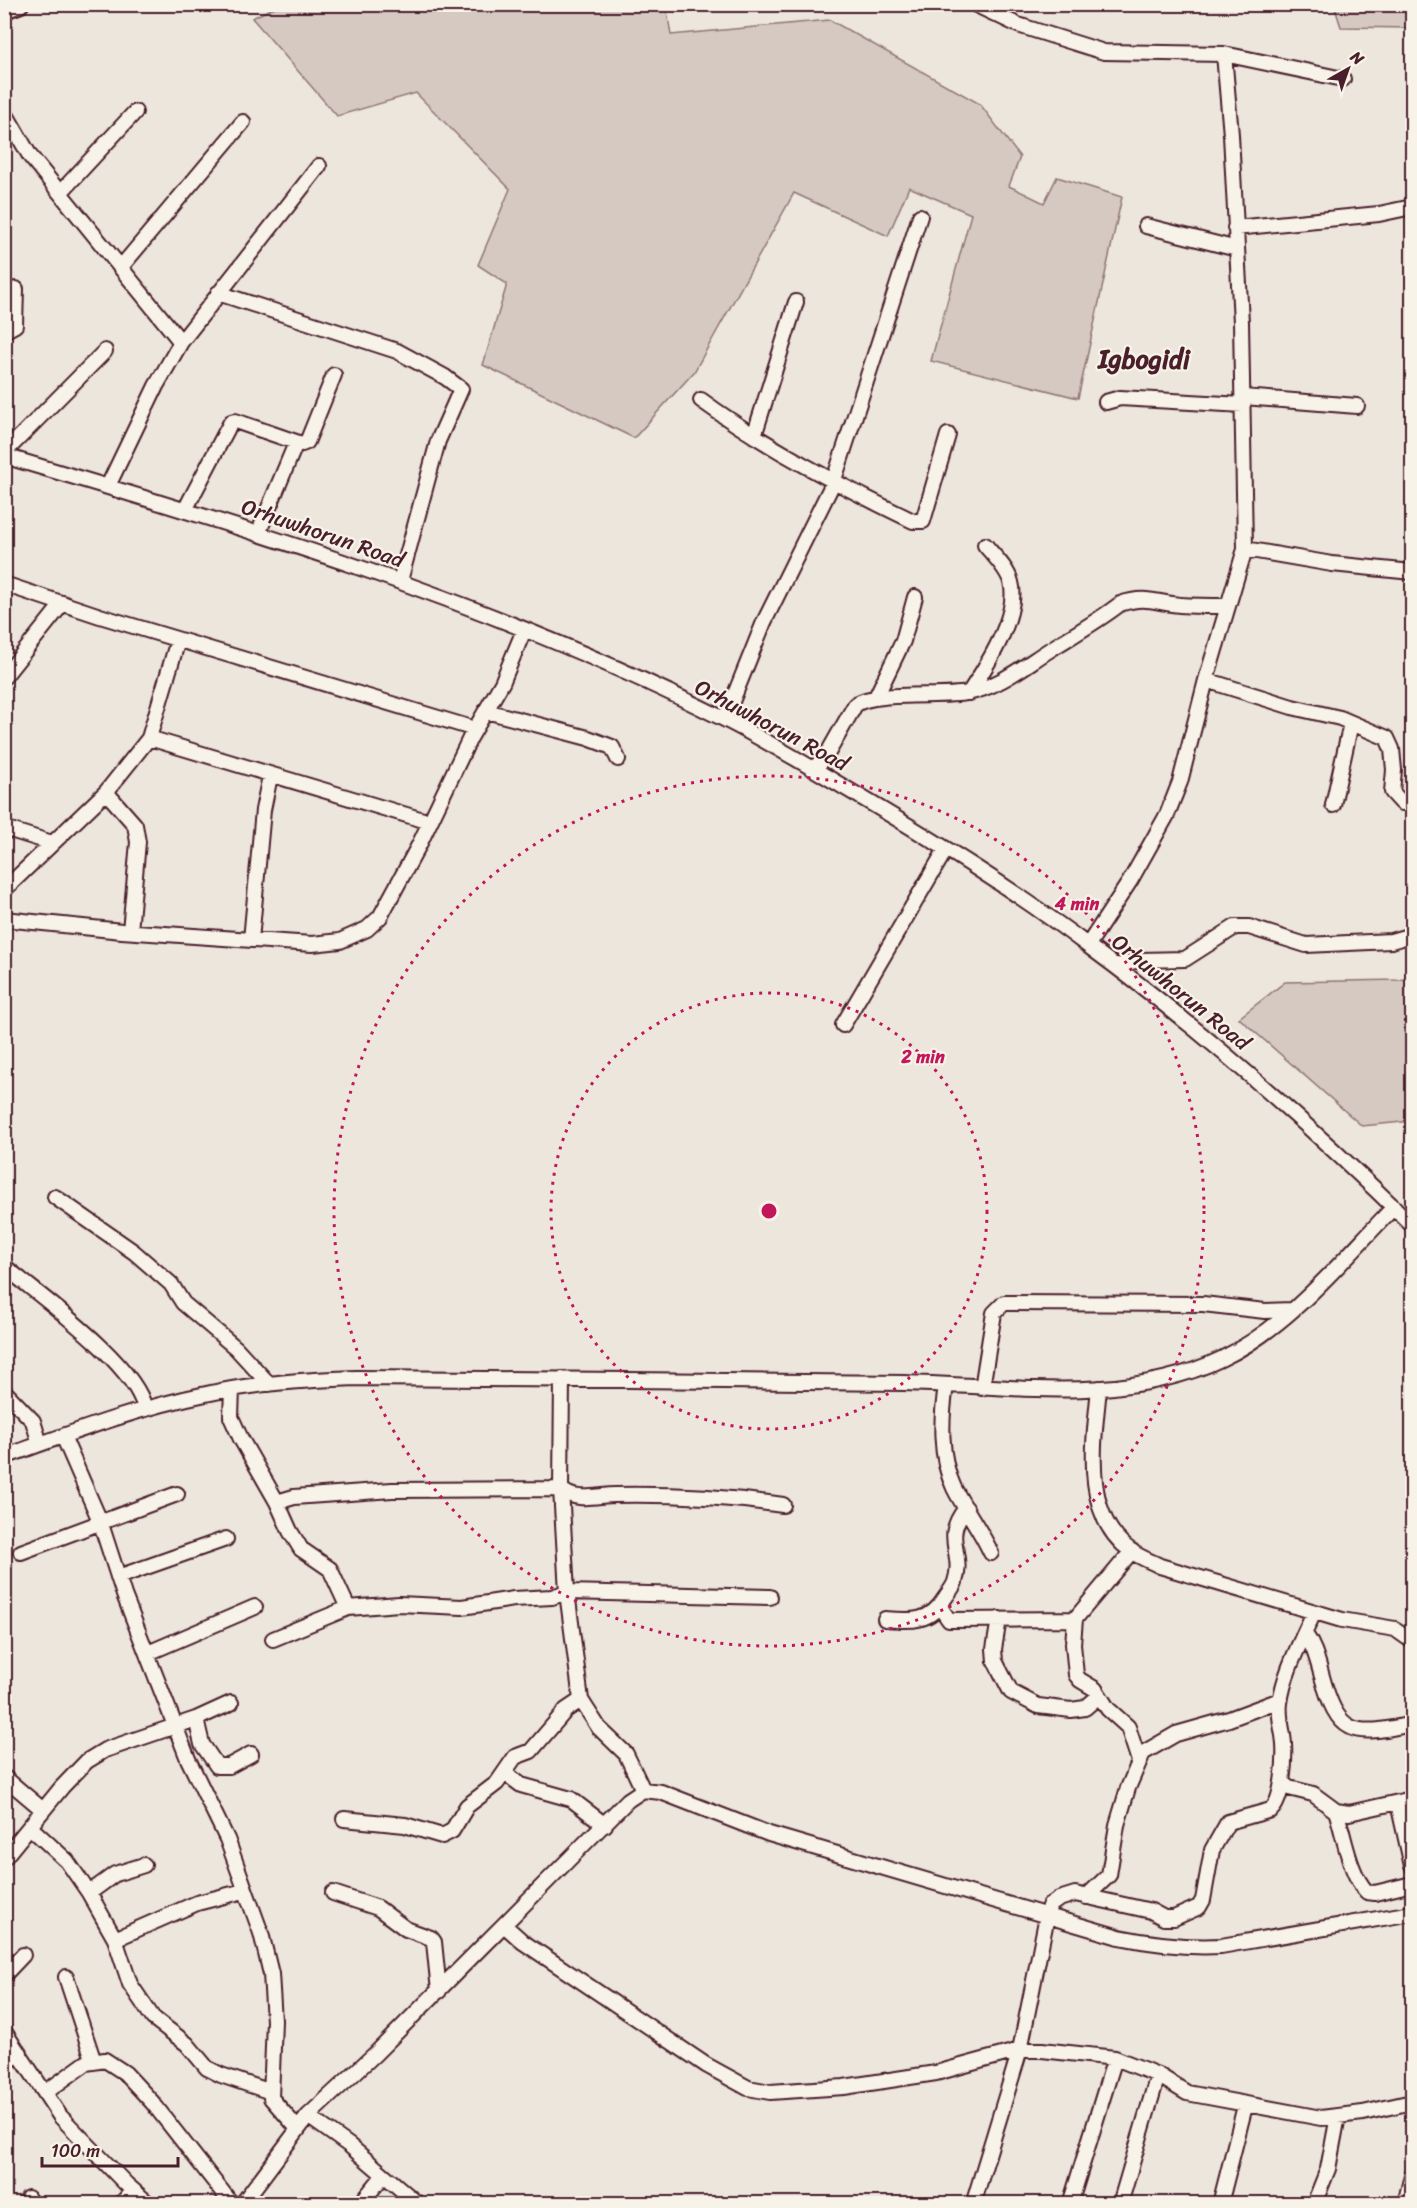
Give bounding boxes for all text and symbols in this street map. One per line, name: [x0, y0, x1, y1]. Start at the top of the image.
north arrow: [1318, 39, 1378, 99]
text: N: [1343, 43, 1372, 73]
district label: Igbogidi: [1096, 336, 1192, 382]
street label: Orhuwhorun Road: [236, 487, 411, 580]
street label: Orhuwhorun Road: [688, 668, 858, 783]
text: 4 min: [1054, 888, 1100, 920]
street label: Orhuwhorun Road: [1103, 923, 1260, 1062]
text: 2 min: [900, 1041, 945, 1073]
centre of rings: [759, 1201, 779, 1221]
scale bar: [42, 2130, 178, 2168]
text: 100 m: [51, 2135, 100, 2167]

